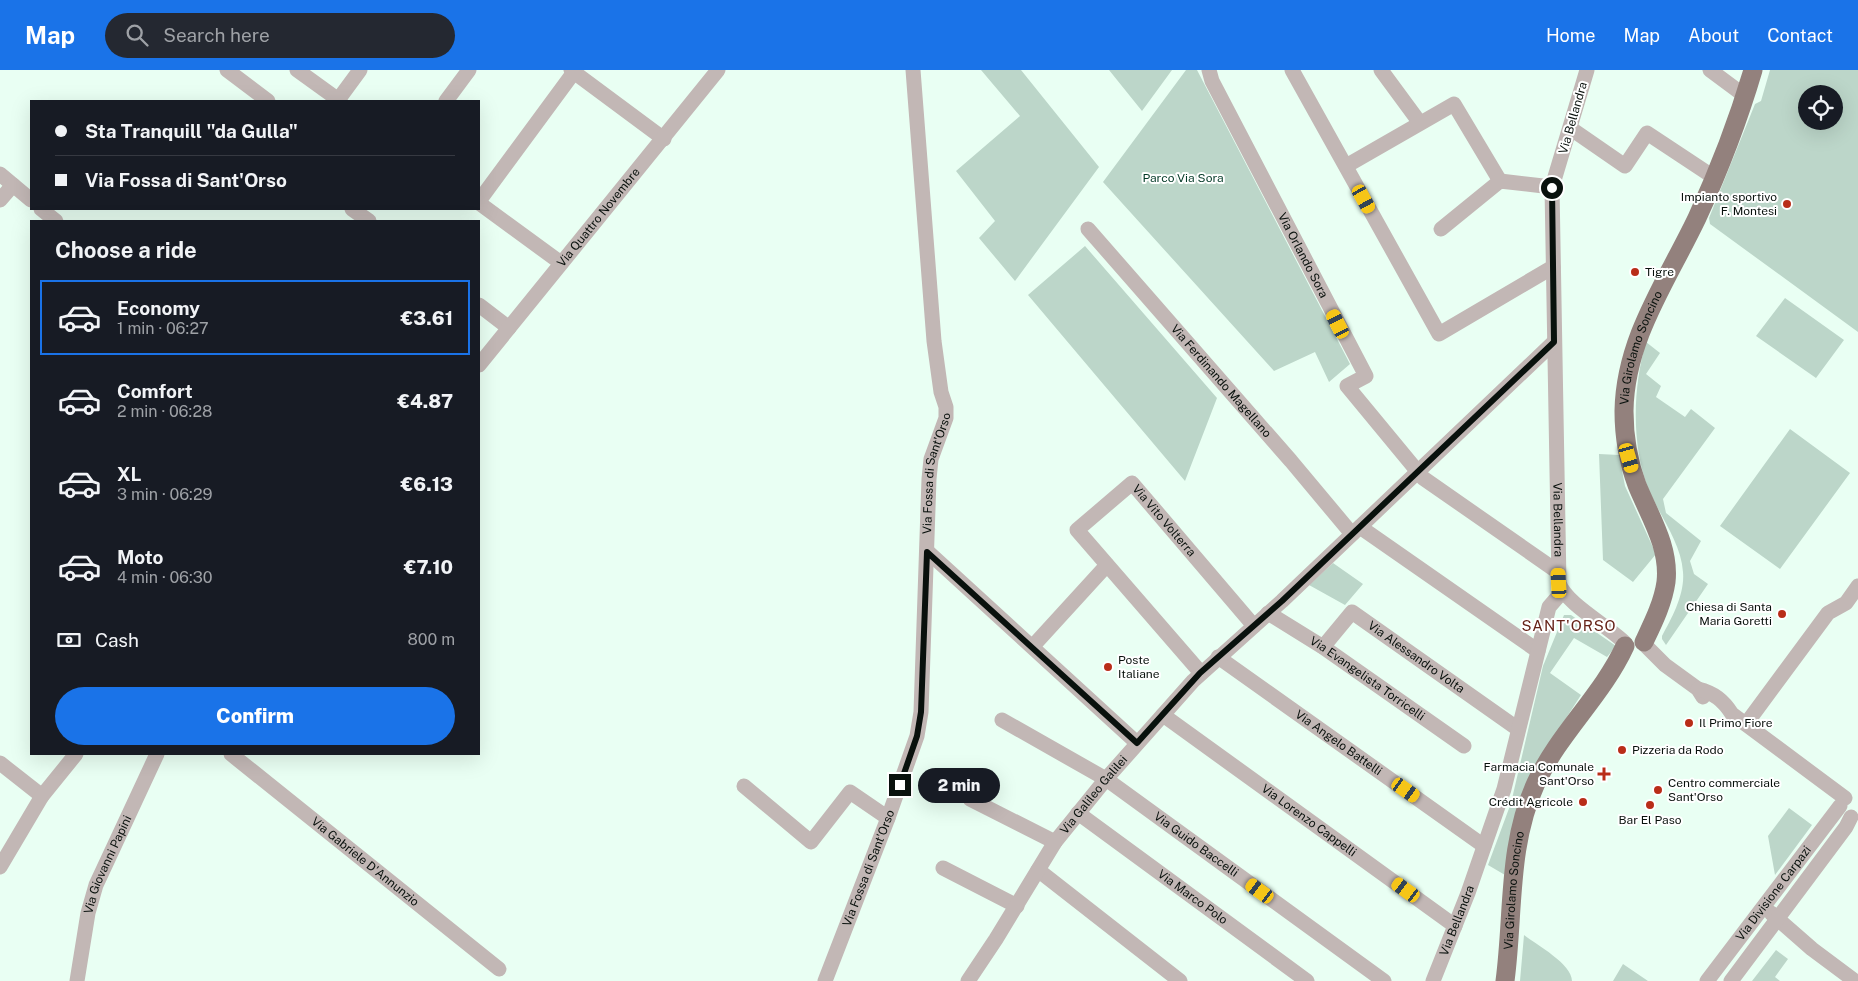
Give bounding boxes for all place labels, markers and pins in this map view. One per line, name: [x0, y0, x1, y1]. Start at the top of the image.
place label: Impianto sportivo F. Montesi: [1681, 190, 1777, 218]
marker: Impianto sportivo F. Montesi: [1781, 198, 1793, 210]
place label: Tigre: [1645, 265, 1674, 279]
marker: Tigre: [1629, 266, 1641, 278]
place label: Chiesa di Santa Maria Goretti: [1686, 600, 1772, 628]
marker: Chiesa di Santa Maria Goretti: [1776, 608, 1788, 620]
place label: Poste Italiane: [1118, 653, 1160, 681]
marker: Poste Italiane: [1102, 661, 1114, 673]
place label: Il Primo Fiore: [1699, 716, 1773, 730]
marker: Il Primo Fiore: [1683, 717, 1695, 729]
place label: Pizzeria da Rodo: [1632, 743, 1724, 757]
marker: Pizzeria da Rodo: [1616, 744, 1628, 756]
place label: Farmacia Comunale Sant'Orso: [1484, 760, 1594, 788]
marker: Farmacia Comunale Sant'Orso: [1598, 768, 1610, 780]
place label: Centro commerciale Sant'Orso: [1668, 776, 1780, 804]
marker: Centro commerciale Sant'Orso: [1652, 784, 1664, 796]
place label: Crédit Agricole: [1489, 795, 1573, 809]
marker: Crédit Agricole: [1577, 796, 1589, 808]
marker: Bar El Paso: [1644, 799, 1656, 811]
place label: Bar El Paso: [1618, 813, 1682, 827]

